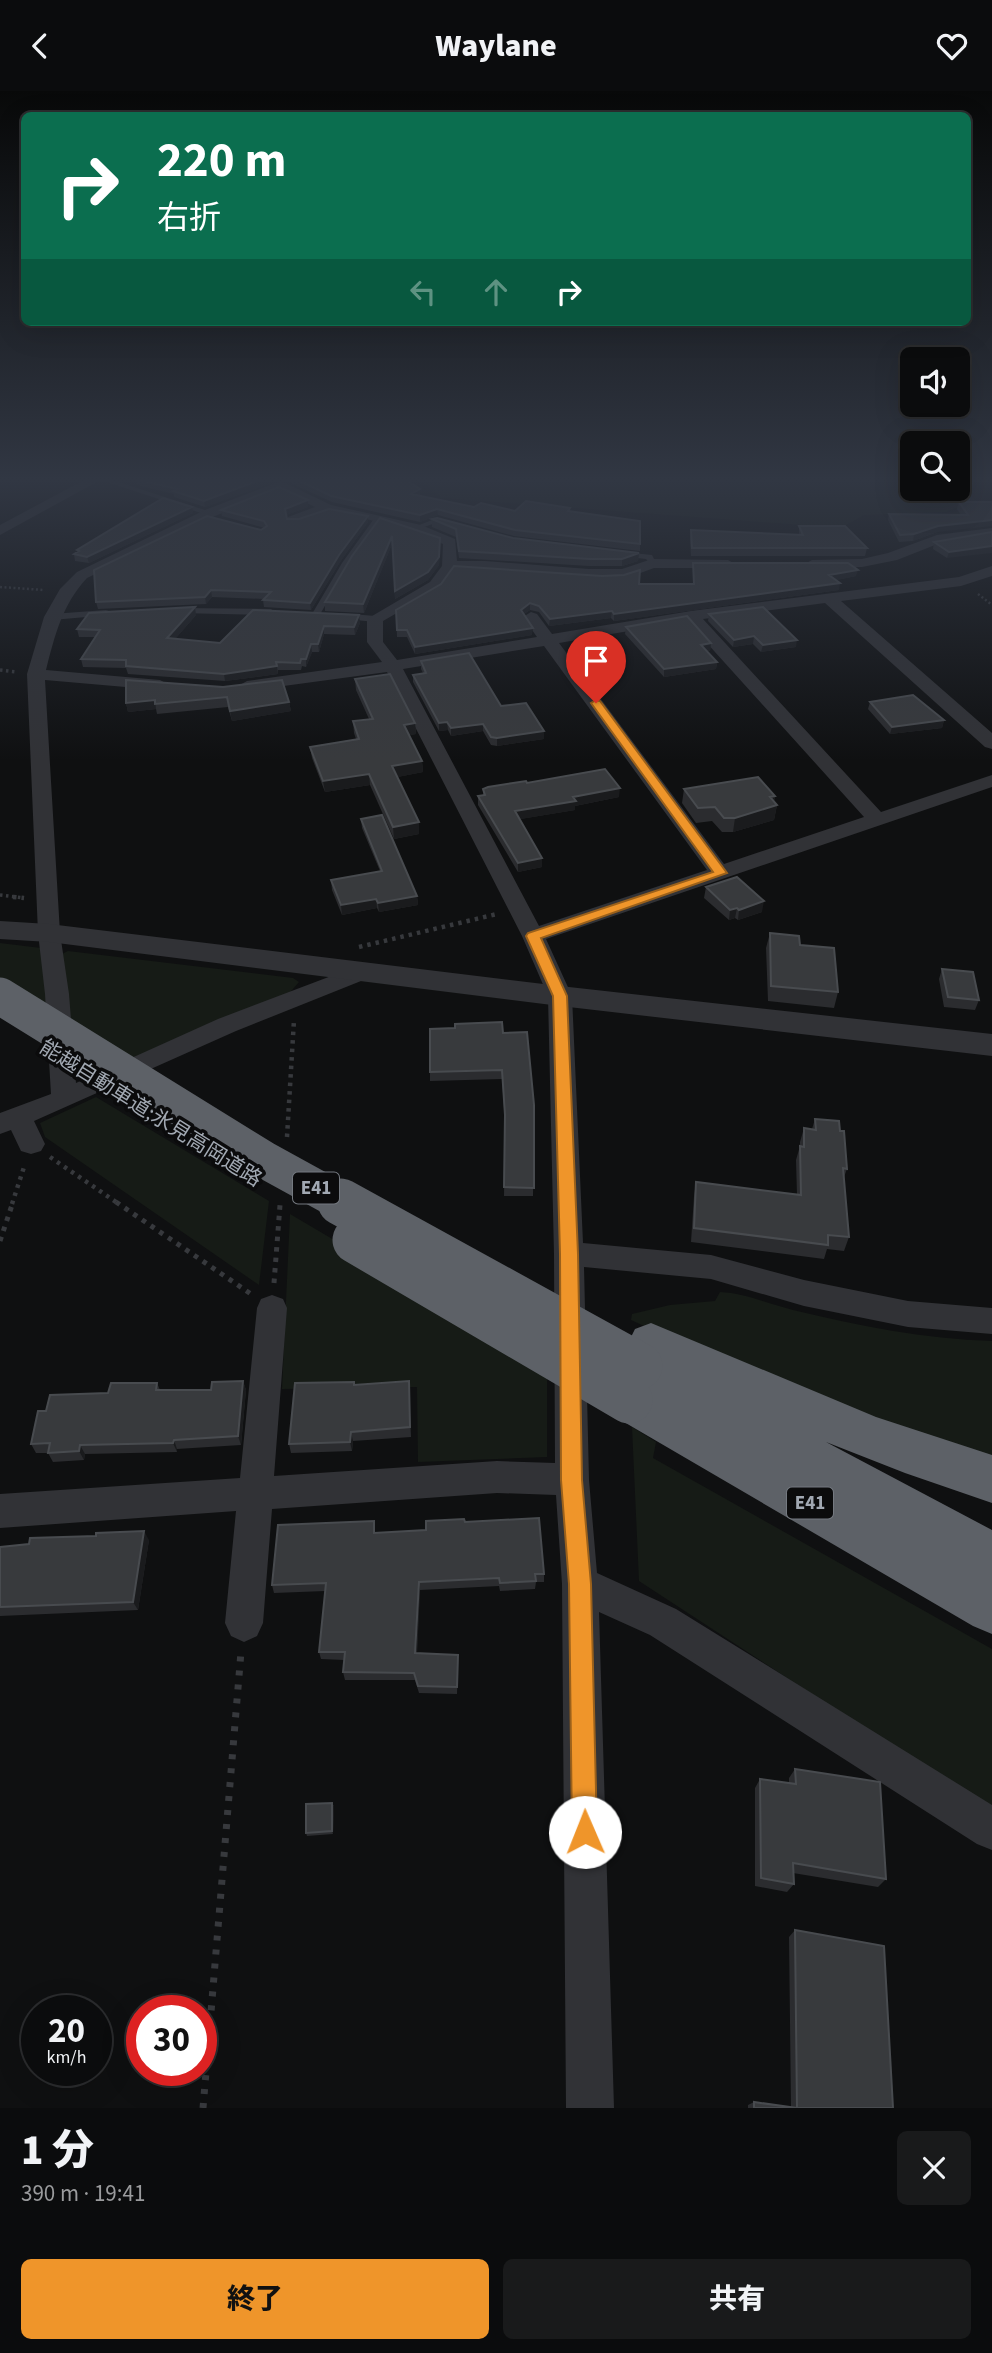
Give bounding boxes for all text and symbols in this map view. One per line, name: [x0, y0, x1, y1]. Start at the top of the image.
text: Waylane: [435, 23, 557, 69]
icon: back: [21, 27, 59, 65]
icon: heart: [933, 27, 971, 65]
text: 220 m: [157, 126, 286, 196]
icon: right: [42, 140, 133, 231]
text: 右折: [157, 195, 221, 241]
icon: left: [404, 273, 442, 311]
icon: ahead: [477, 273, 515, 311]
icon: right: [550, 273, 588, 311]
map controls: [900, 347, 970, 501]
button: sound: [900, 347, 970, 417]
button: search: [900, 431, 970, 501]
pin: [566, 631, 626, 703]
icon: arrive: [577, 642, 615, 680]
street label: 能越自動車道;氷見高岡道路: [34, 1032, 268, 1194]
road number: E41: [293, 1173, 339, 1203]
road number: E41: [787, 1487, 833, 1519]
position arrow: [548, 1795, 622, 1869]
speed limit sign: 30: [126, 1995, 217, 2086]
text: 20: [48, 2006, 85, 2056]
text: km/h: [47, 2045, 86, 2070]
text: 1 分: [21, 2121, 94, 2181]
button: close: [897, 2131, 971, 2205]
text: 390 m · 19:41: [21, 2177, 145, 2210]
button: 終了: [21, 2259, 489, 2339]
button: 共有: [503, 2259, 971, 2339]

